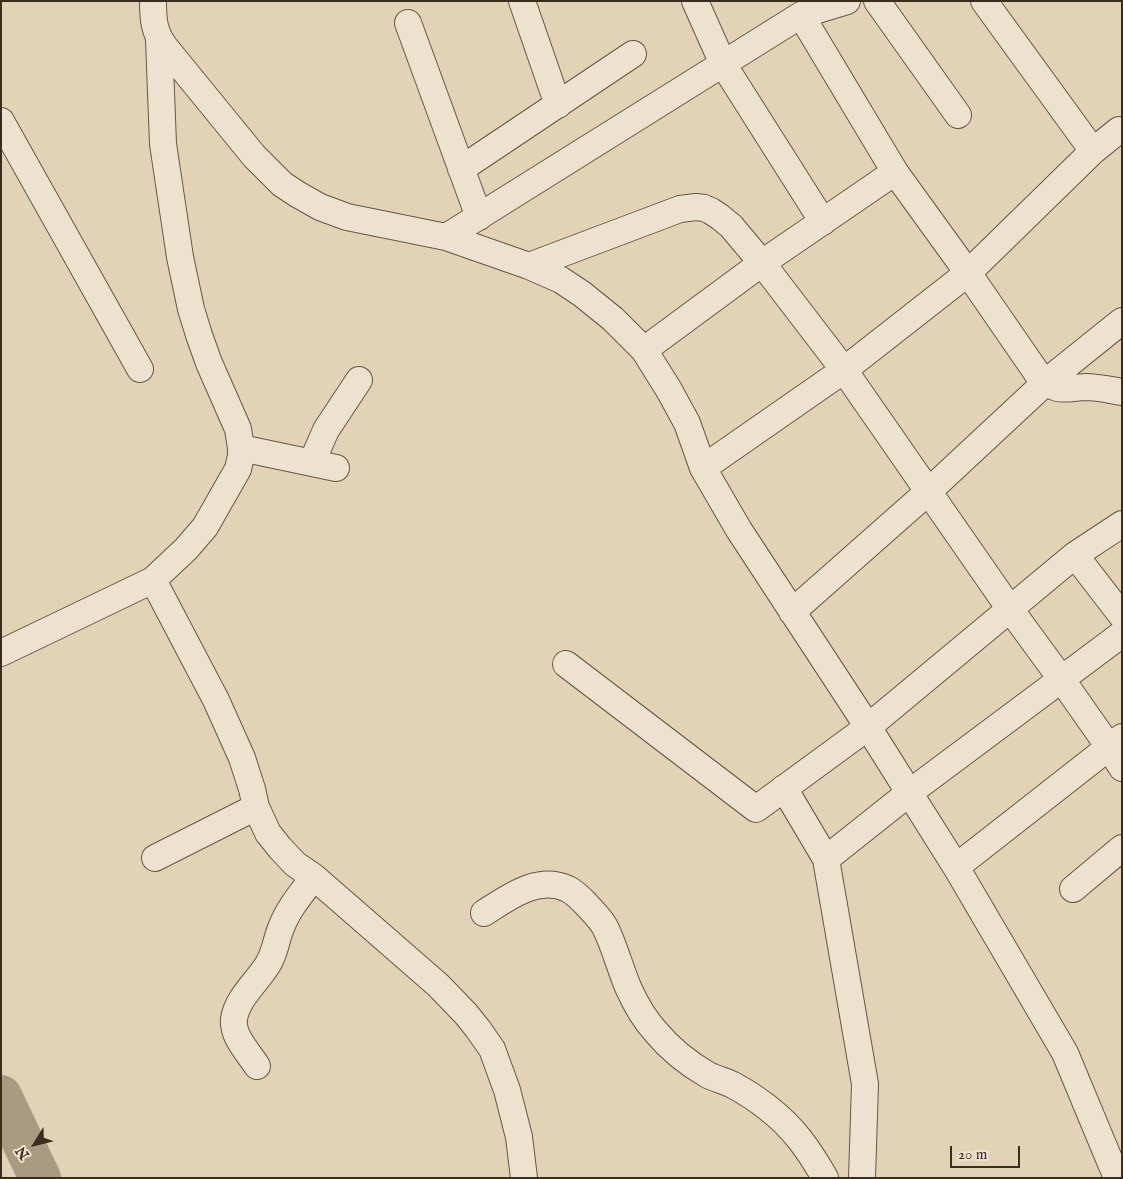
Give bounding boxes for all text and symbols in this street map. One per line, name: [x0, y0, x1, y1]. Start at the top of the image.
north arrow: [10, 1119, 60, 1169]
scale bar: [953, 1136, 1023, 1168]
text: N: [12, 1143, 34, 1163]
text: 20 m: [958, 1145, 987, 1164]

